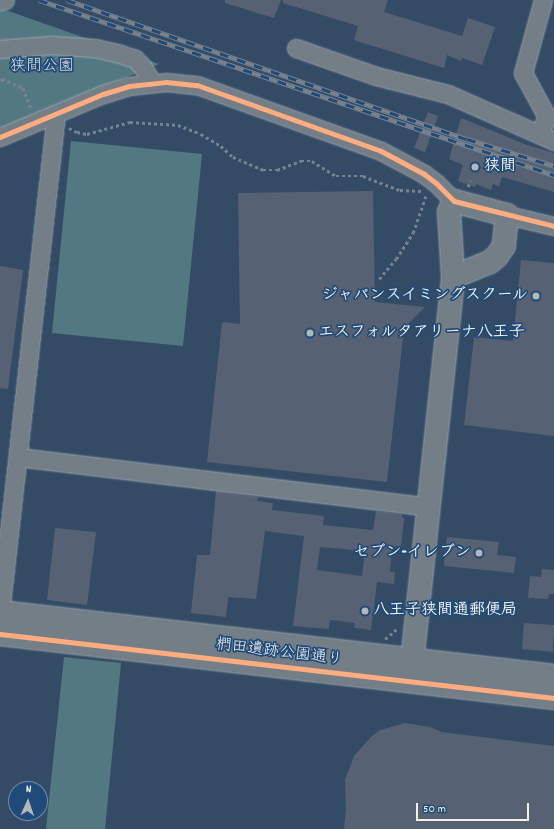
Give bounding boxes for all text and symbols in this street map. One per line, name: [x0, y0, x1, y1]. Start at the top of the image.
park label: 狭間公園: [10, 57, 74, 77]
place label: 狭間: [484, 157, 516, 177]
marker: 狭間: [469, 161, 481, 173]
place label: ジャパンスイミングスクール: [320, 286, 528, 306]
marker: ジャパンスイミングスクール: [531, 291, 541, 301]
place label: エスフォルタアリーナ八王子: [318, 323, 526, 343]
marker: エスフォルタアリーナ八王子: [305, 328, 315, 338]
place label: セブン-イレブン: [354, 543, 471, 563]
marker: セブン-イレブン: [474, 548, 484, 558]
place label: 八王子狭間通郵便局: [373, 601, 517, 621]
marker: 八王子狭間通郵便局: [360, 606, 370, 616]
street label: 椚田遺跡公園通り: [214, 636, 344, 670]
north arrow: [8, 781, 48, 821]
text: N: [25, 782, 32, 798]
scale bar: [418, 795, 531, 821]
text: 50 m: [423, 801, 446, 818]

